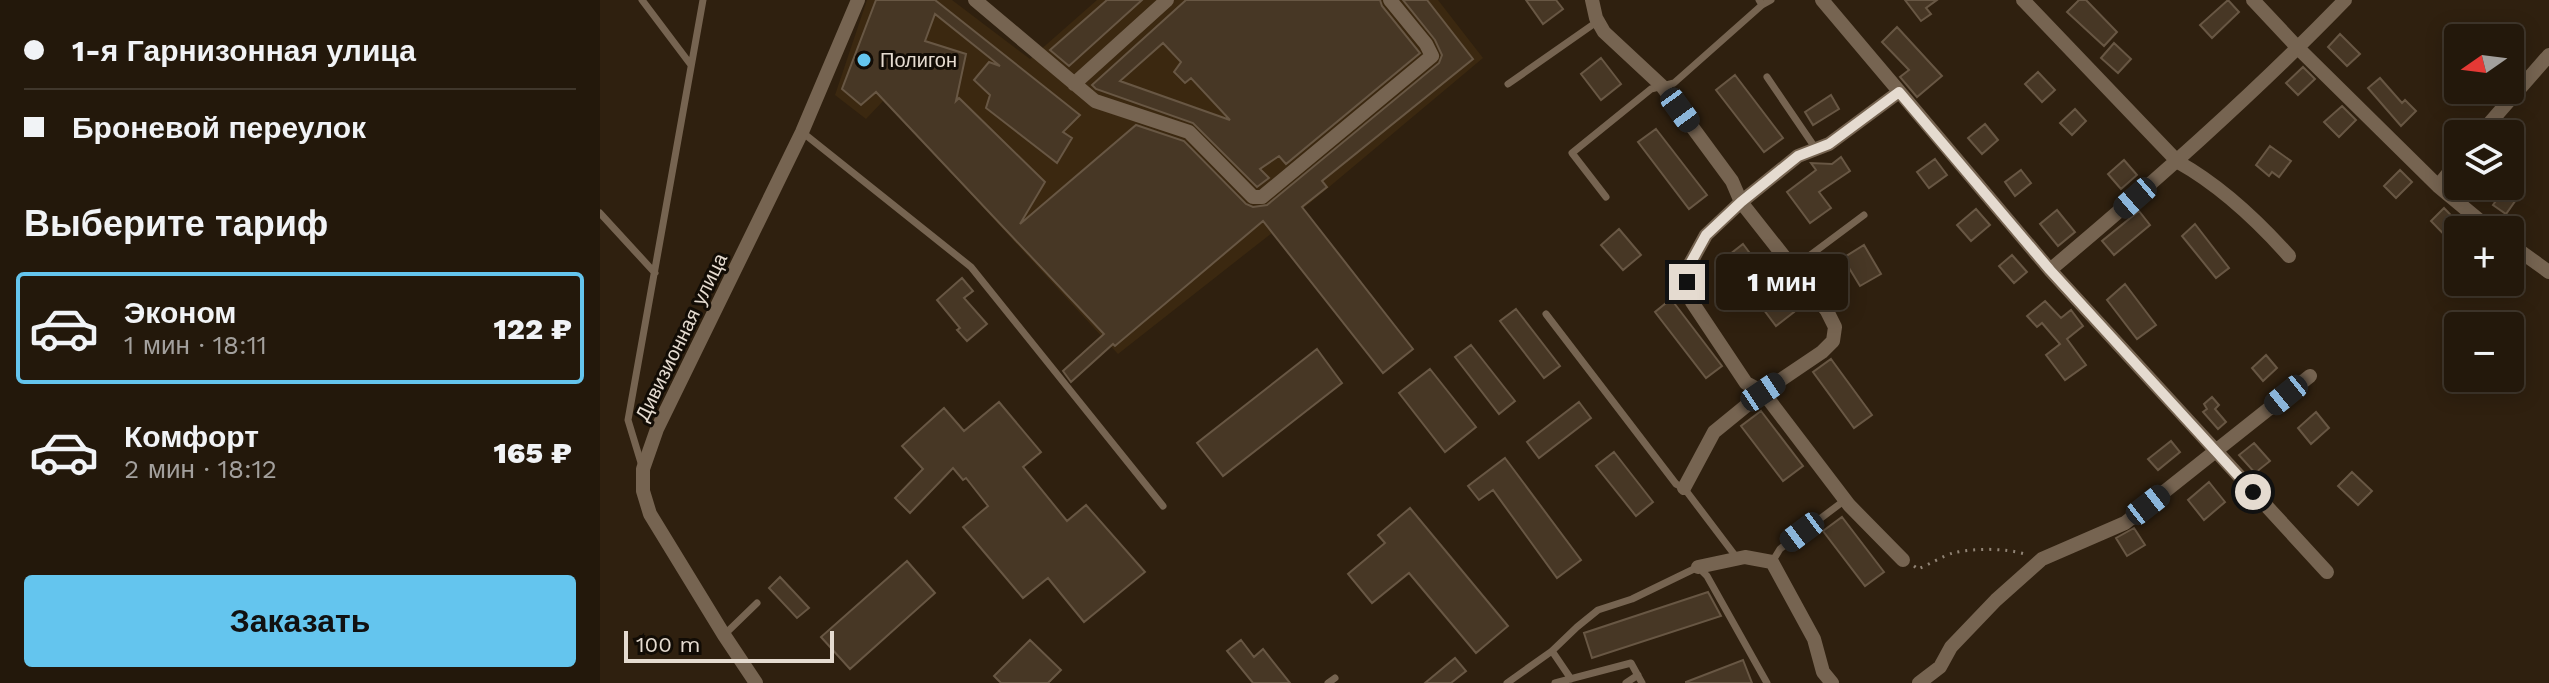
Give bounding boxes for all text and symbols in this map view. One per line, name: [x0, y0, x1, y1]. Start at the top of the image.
north arrow: [2444, 24, 2524, 104]
map controls: [2444, 24, 2524, 392]
text: 1-я Гарнизонная улица: [72, 33, 416, 68]
place label: Полигон: [880, 48, 957, 72]
marker: Полигон: [855, 51, 873, 69]
car: [1656, 84, 1704, 136]
text: Броневой переулок: [72, 110, 366, 145]
button: layers: [2444, 120, 2524, 200]
car: [2109, 173, 2161, 223]
text: Выберите тариф: [24, 203, 328, 245]
button: +: [2444, 216, 2524, 296]
street label: Дивизионная улица: [630, 248, 732, 425]
callout: 1 мин: [1715, 254, 1847, 310]
route end: [1669, 264, 1705, 300]
text: 1 мин: [1747, 267, 1817, 297]
icon: car: [28, 292, 100, 364]
text: Эконом: [124, 295, 237, 330]
text: 122 ₽: [493, 311, 572, 346]
button: −: [2444, 312, 2524, 392]
text: 1 мин · 18:11: [124, 330, 267, 360]
car: [1736, 369, 1790, 415]
car: [2260, 371, 2312, 419]
icon: car: [28, 416, 100, 488]
text: Комфорт: [124, 419, 259, 454]
text: 165 ₽: [493, 435, 572, 470]
text: 2 мин · 18:12: [124, 454, 277, 484]
route start: [2235, 474, 2271, 510]
car: [2122, 481, 2174, 529]
car: [1776, 508, 1828, 556]
button: Заказать: [24, 575, 576, 667]
scale bar: [624, 627, 834, 663]
text: 100 m: [636, 632, 700, 657]

